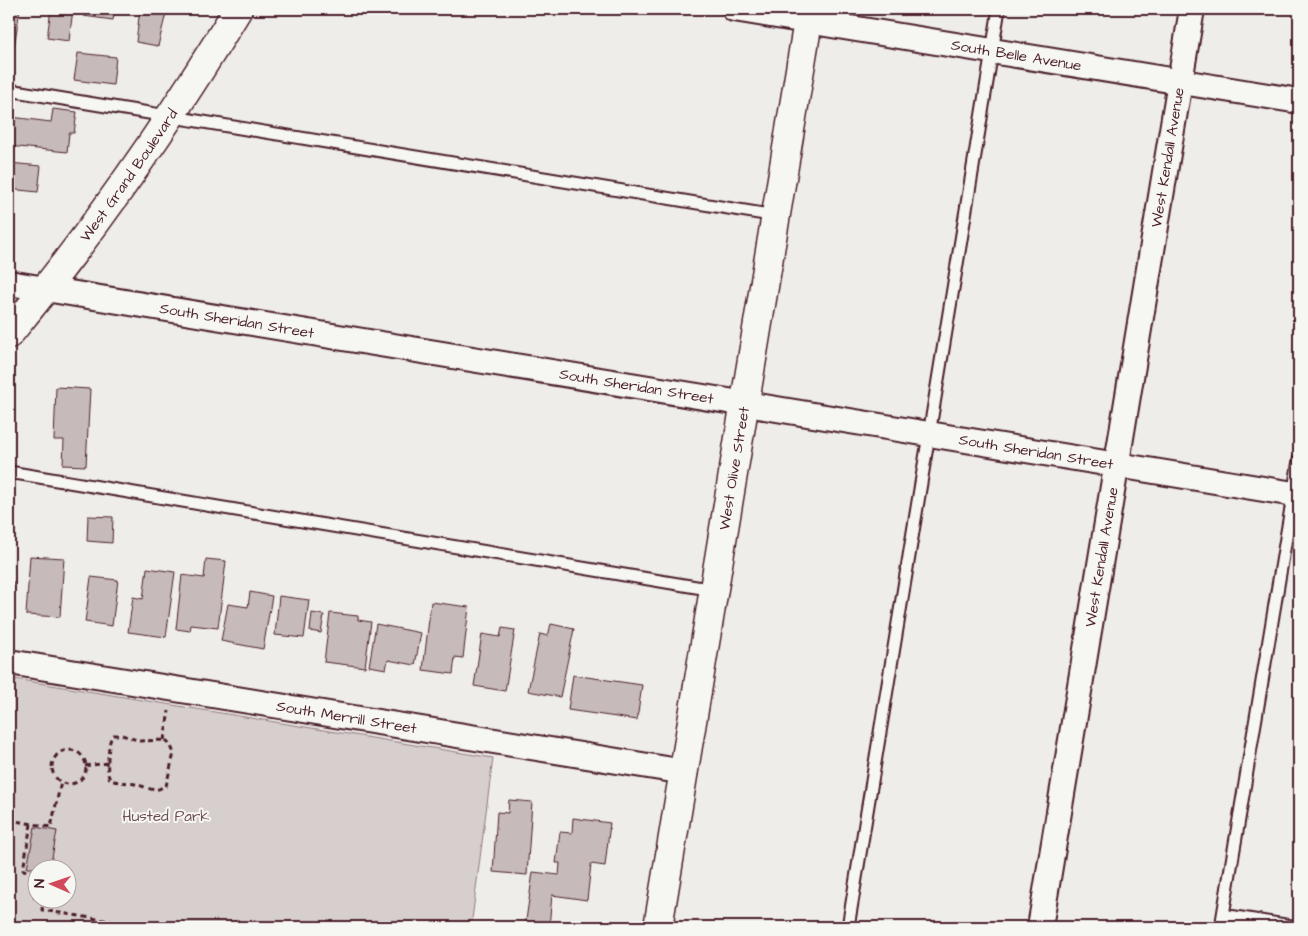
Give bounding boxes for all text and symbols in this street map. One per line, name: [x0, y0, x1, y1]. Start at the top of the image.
street label: South Belle Avenue: [950, 35, 1083, 76]
street label: West Kendall Avenue: [1146, 86, 1190, 229]
street label: West Grand Boulevard: [75, 105, 183, 246]
street label: South Sheridan Street: [158, 298, 316, 344]
street label: South Sheridan Street: [558, 364, 715, 410]
street label: West Olive Street: [714, 405, 755, 532]
street label: South Sheridan Street: [957, 429, 1115, 475]
street label: West Kendall Avenue: [1080, 486, 1124, 629]
street label: South Merrill Street: [275, 696, 418, 739]
park label: Husted Park: [123, 806, 209, 827]
north arrow: [28, 858, 78, 908]
text: N: [30, 879, 50, 888]

